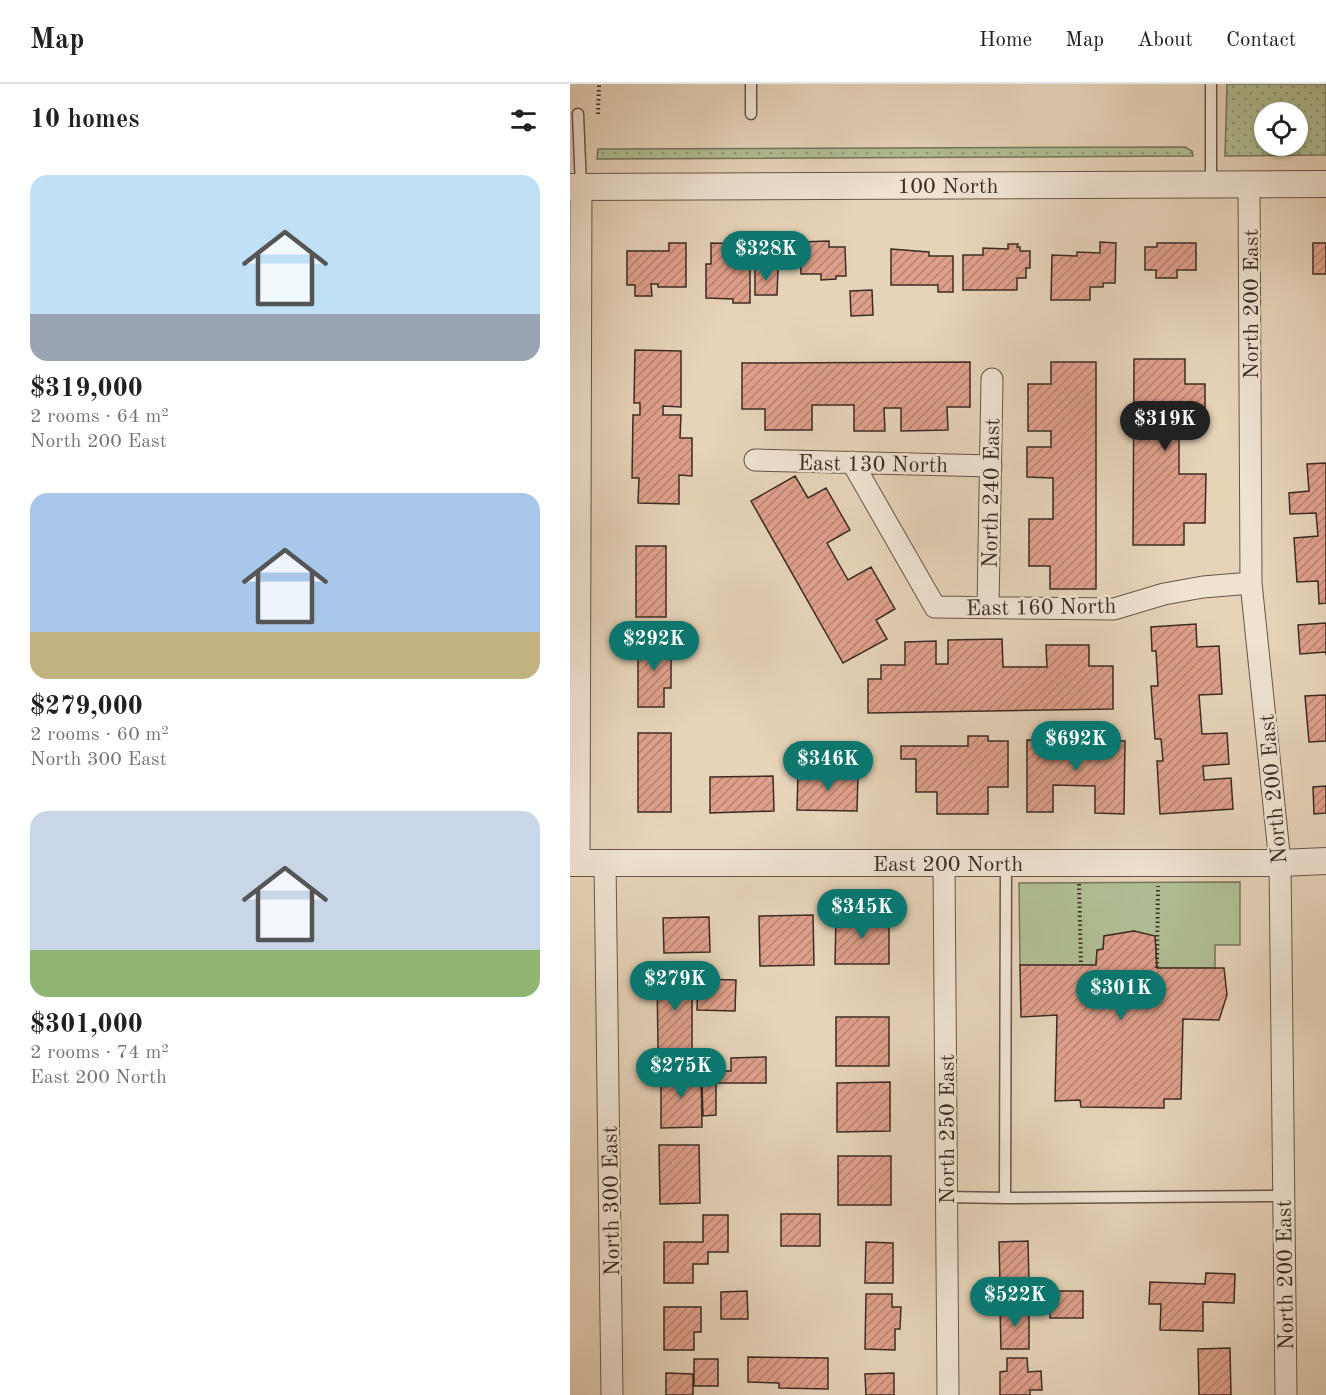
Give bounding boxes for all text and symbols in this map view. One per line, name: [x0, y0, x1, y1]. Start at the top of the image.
text: Map: [30, 27, 84, 55]
text: Home: [979, 30, 1032, 51]
text: Map: [1065, 30, 1104, 51]
text: About: [1137, 30, 1193, 51]
text: Contact: [1226, 30, 1296, 51]
map controls: [1254, 102, 1308, 156]
button: locate: [1254, 102, 1308, 156]
icon: filters: [507, 104, 540, 137]
text: 10 homes: [30, 107, 139, 133]
street label: 100 North: [898, 176, 999, 198]
icon: home: [231, 214, 339, 322]
street label: North 200 East: [1241, 229, 1263, 379]
pin: $328K: [724, 231, 808, 282]
text: $328K: [735, 240, 797, 260]
text: $319,000: [30, 376, 143, 402]
pin: $319K: [1123, 401, 1207, 452]
text: 2 rooms · 64 m²: [30, 407, 169, 427]
text: $319K: [1134, 410, 1196, 430]
street label: North 240 East: [980, 418, 1004, 568]
text: North 200 East: [30, 432, 167, 452]
street label: East 130 North: [798, 453, 948, 477]
icon: home: [231, 532, 339, 640]
street label: East 160 North: [966, 596, 1116, 620]
pin: $292K: [612, 621, 696, 672]
text: $292K: [623, 630, 685, 650]
text: $279,000: [30, 694, 143, 720]
street label: North 200 East: [1256, 713, 1292, 865]
pin: $692K: [1034, 721, 1118, 772]
text: 2 rooms · 60 m²: [30, 725, 169, 745]
text: $692K: [1045, 730, 1107, 750]
pin: $346K: [786, 741, 870, 792]
text: North 300 East: [30, 750, 167, 770]
text: $346K: [797, 750, 859, 770]
icon: home: [231, 850, 339, 958]
street label: East 200 North: [873, 854, 1023, 876]
pin: $345K: [820, 889, 904, 940]
text: $345K: [831, 898, 893, 918]
pin: $279K: [633, 961, 717, 1012]
text: $279K: [644, 970, 706, 990]
pin: $301K: [1079, 970, 1163, 1021]
text: $301K: [1090, 979, 1152, 999]
text: $301,000: [30, 1012, 143, 1038]
text: 2 rooms · 74 m²: [30, 1043, 169, 1063]
pin: $275K: [639, 1048, 723, 1099]
street label: North 250 East: [937, 1054, 959, 1204]
text: $275K: [650, 1057, 712, 1077]
text: East 200 North: [30, 1068, 167, 1088]
street label: North 300 East: [600, 1126, 624, 1276]
street label: North 200 East: [1274, 1200, 1298, 1350]
pin: $522K: [973, 1277, 1057, 1328]
text: $522K: [984, 1286, 1046, 1306]

